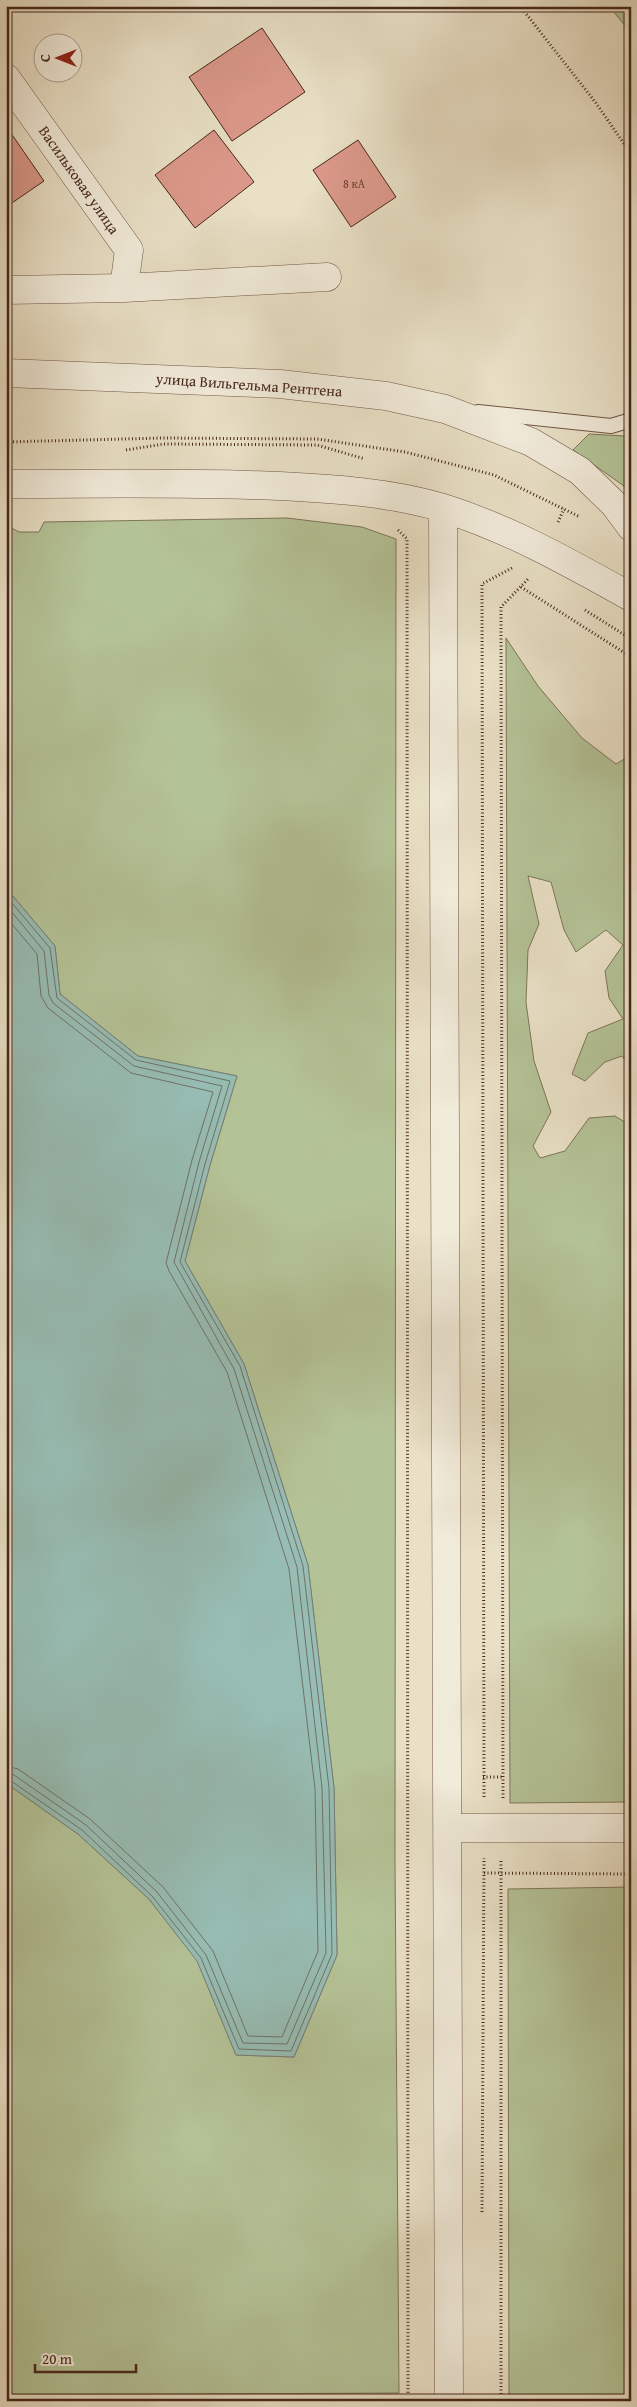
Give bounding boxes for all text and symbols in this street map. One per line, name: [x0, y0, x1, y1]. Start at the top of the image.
north arrow: [32, 32, 82, 82]
text: С: [35, 54, 55, 62]
street label: Васильковая улица: [34, 121, 125, 239]
house number: 8 кА: [343, 175, 366, 192]
street label: улица Вильгельма Рентгена: [154, 367, 344, 402]
scale bar: [35, 2342, 136, 2374]
text: 20 m: [42, 2348, 73, 2369]

